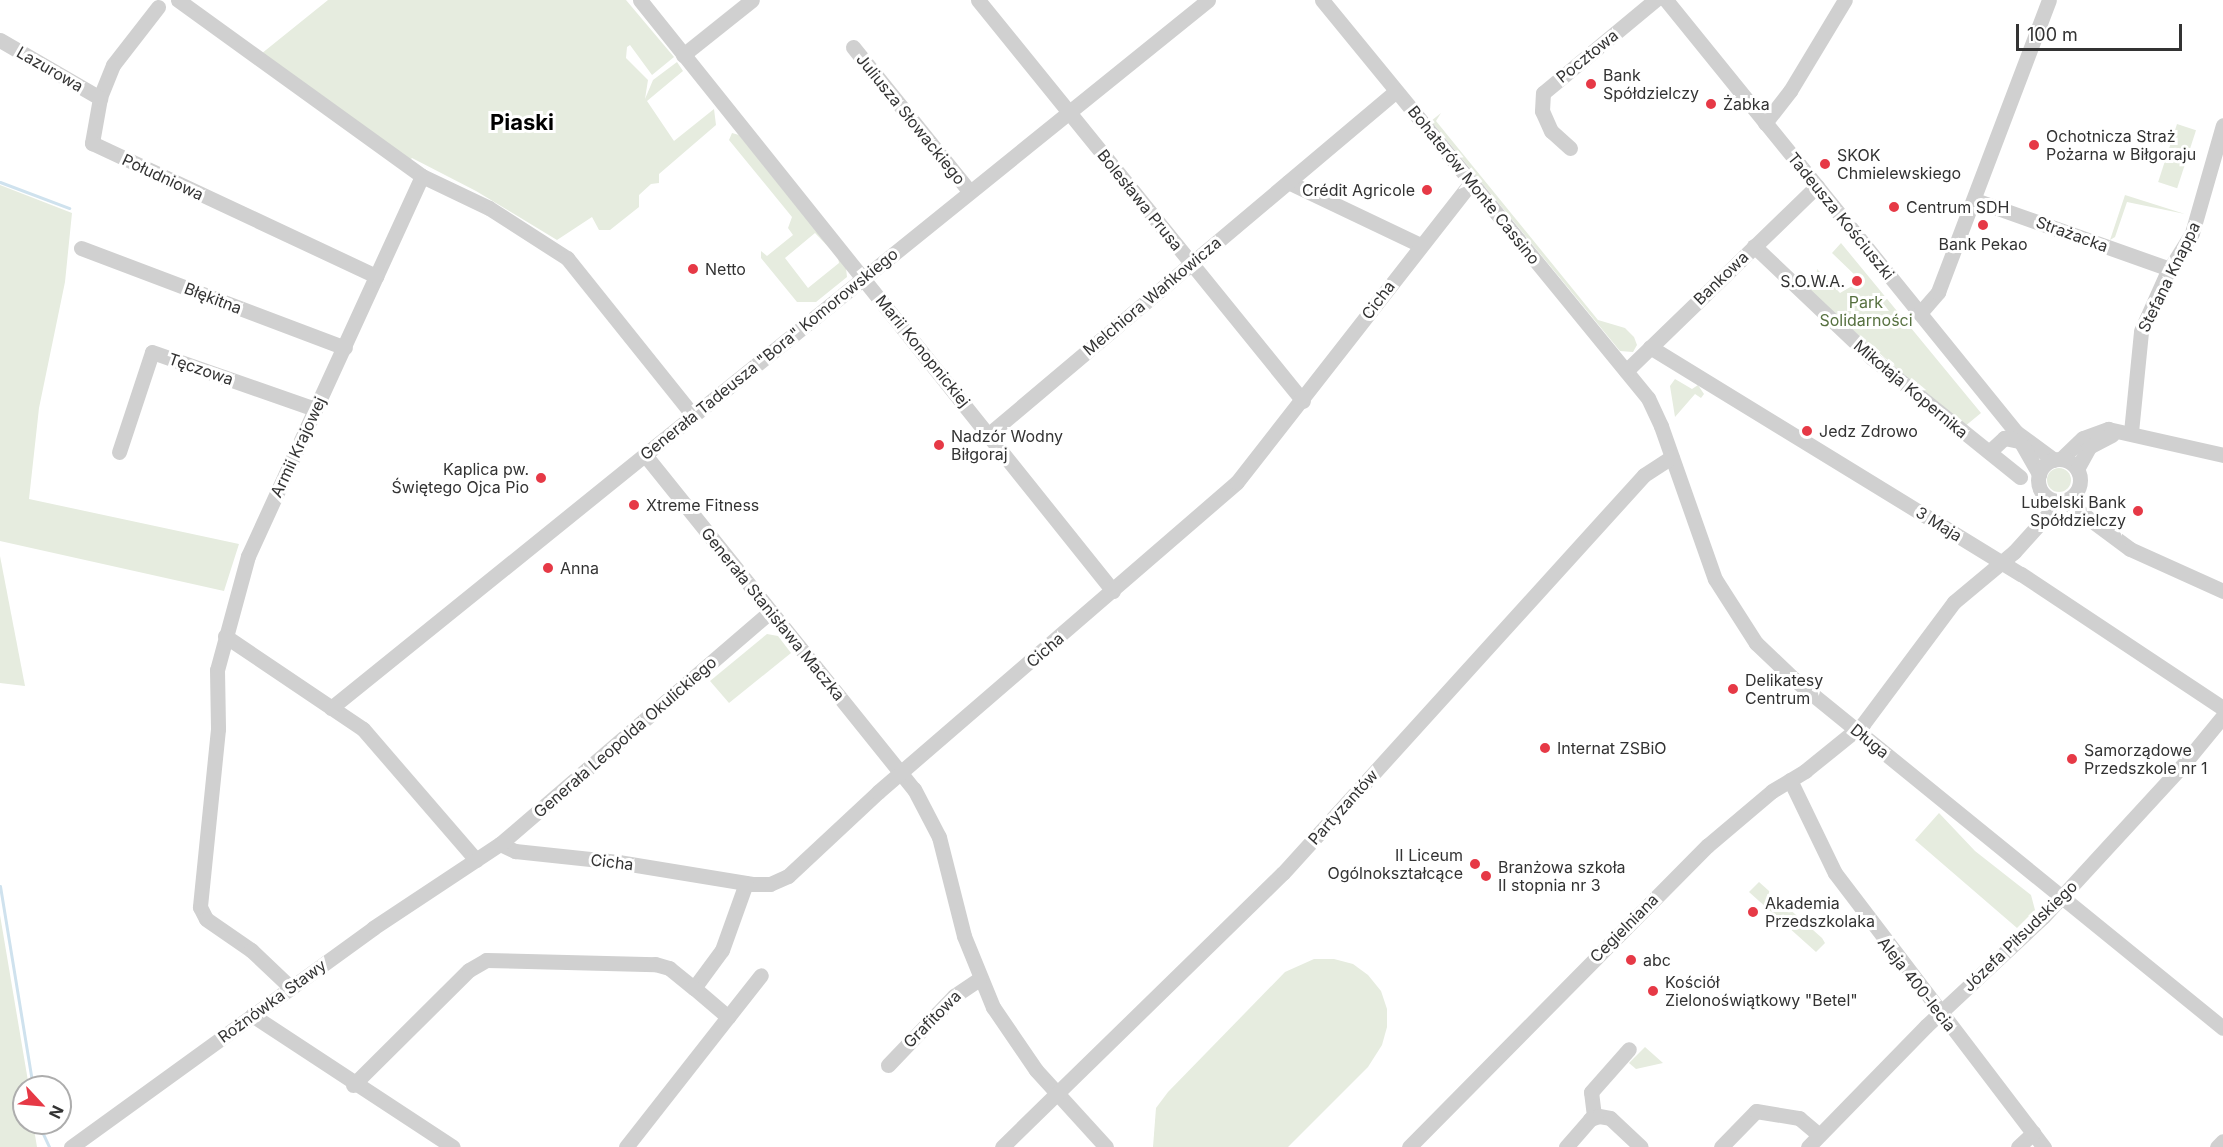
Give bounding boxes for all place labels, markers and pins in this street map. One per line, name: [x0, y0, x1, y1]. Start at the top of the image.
place label: Bank Spółdzielczy: [1603, 65, 1699, 103]
marker: Bank Spółdzielczy: [1584, 77, 1598, 91]
place label: Żabka: [1723, 94, 1770, 114]
marker: Żabka: [1704, 97, 1718, 111]
place label: Ochotnicza Straż Pożarna w Biłgoraju: [2046, 126, 2196, 164]
marker: Ochotnicza Straż Pożarna w Biłgoraju: [2027, 138, 2041, 152]
place label: SKOK Chmielewskiego: [1837, 145, 1961, 183]
marker: SKOK Chmielewskiego: [1818, 157, 1832, 171]
place label: Crédit Agricole: [1302, 180, 1415, 200]
marker: Crédit Agricole: [1420, 183, 1434, 197]
place label: Centrum SDH: [1906, 197, 2009, 217]
marker: Centrum SDH: [1887, 200, 1901, 214]
marker: Bank Pekao: [1976, 218, 1990, 232]
place label: Bank Pekao: [1938, 234, 2028, 254]
place label: Netto: [705, 259, 746, 279]
marker: Netto: [686, 262, 700, 276]
place label: S.O.W.A.: [1780, 271, 1845, 291]
marker: S.O.W.A.: [1850, 274, 1864, 288]
place label: Jedz Zdrowo: [1819, 421, 1918, 441]
marker: Jedz Zdrowo: [1800, 424, 1814, 438]
place label: Nadzór Wodny Biłgoraj: [951, 426, 1063, 464]
marker: Nadzór Wodny Biłgoraj: [932, 438, 946, 452]
place label: Kaplica pw. Świętego Ojca Pio: [392, 459, 529, 497]
marker: Kaplica pw. Świętego Ojca Pio: [534, 471, 548, 485]
place label: Lubelski Bank Spółdzielczy: [2021, 492, 2126, 530]
place label: Xtreme Fitness: [646, 495, 759, 515]
marker: Xtreme Fitness: [627, 498, 641, 512]
marker: Lubelski Bank Spółdzielczy: [2131, 504, 2145, 518]
place label: Anna: [560, 558, 599, 578]
marker: Anna: [541, 561, 555, 575]
place label: Delikatesy Centrum: [1745, 670, 1823, 708]
marker: Delikatesy Centrum: [1726, 682, 1740, 696]
place label: Internat ZSBiO: [1557, 738, 1667, 758]
place label: Samorządowe Przedszkole nr 1: [2084, 740, 2207, 778]
marker: Internat ZSBiO: [1538, 741, 1552, 755]
marker: Samorządowe Przedszkole nr 1: [2065, 752, 2079, 766]
place label: II Liceum Ogólnokształcące: [1327, 845, 1463, 883]
marker: II Liceum Ogólnokształcące: [1468, 857, 1482, 871]
place label: Branżowa szkoła II stopnia nr 3: [1498, 857, 1626, 895]
marker: Branżowa szkoła II stopnia nr 3: [1479, 869, 1493, 883]
place label: Akademia Przedszkolaka: [1765, 893, 1875, 931]
marker: Akademia Przedszkolaka: [1746, 905, 1760, 919]
place label: abc: [1643, 950, 1671, 970]
marker: abc: [1624, 953, 1638, 967]
place label: Kościół Zielonoświątkowy "Betel": [1665, 972, 1858, 1010]
marker: Kościół Zielonoświątkowy "Betel": [1646, 984, 1660, 998]

